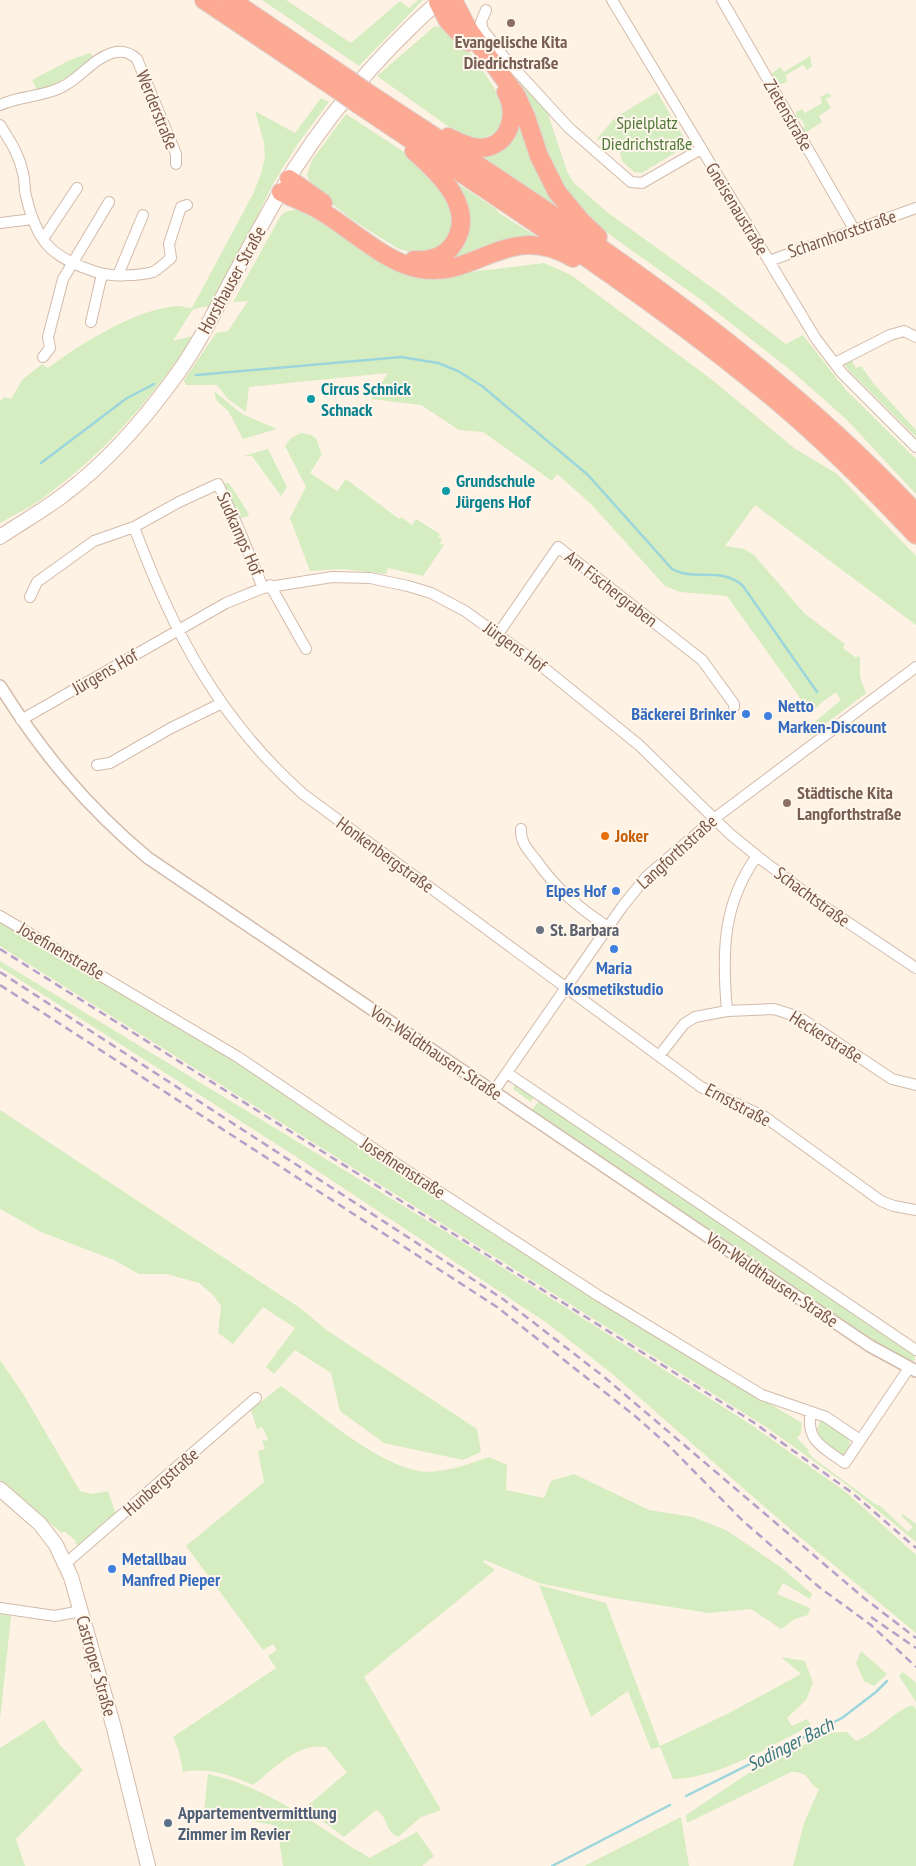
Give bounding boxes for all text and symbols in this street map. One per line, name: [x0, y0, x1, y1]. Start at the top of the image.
marker: Evangelische Kita Diedrichstraße: [505, 17, 517, 29]
place label: Evangelische Kita Diedrichstraße: [455, 30, 567, 74]
street label: Werderstraße: [131, 67, 184, 153]
street label: Zietenstraße: [759, 75, 818, 155]
park label: Spielplatz Diedrichstraße: [601, 111, 693, 155]
street label: Gneisenaustraße: [701, 158, 774, 259]
street label: Scharnhorststraße: [785, 204, 899, 263]
street label: Horsthauser Straße: [193, 222, 271, 338]
place label: Circus Schnick Schnack: [321, 377, 412, 421]
marker: Circus Schnick Schnack: [305, 393, 317, 405]
place label: Grundschule Jürgens Hof: [455, 469, 536, 513]
marker: Grundschule Jürgens Hof: [440, 485, 452, 497]
street label: Sudkamps Hof: [212, 489, 270, 580]
street label: Am Fischergraben: [560, 545, 662, 632]
street label: Jürgens Hof: [479, 616, 552, 678]
street label: Jürgens Hof: [67, 643, 143, 700]
place label: Netto Marken-Discount: [778, 694, 887, 738]
place label: Bäckerei Brinker: [631, 702, 737, 725]
marker: Bäckerei Brinker: [740, 708, 752, 720]
marker: Netto Marken-Discount: [762, 710, 774, 722]
place label: Städtische Kita Langforthstraße: [797, 781, 902, 825]
marker: Städtische Kita Langforthstraße: [781, 797, 793, 809]
street label: Langforthstraße: [632, 810, 722, 894]
street label: Honkenbergstraße: [332, 812, 438, 898]
place label: Joker: [614, 824, 649, 847]
marker: Joker: [599, 830, 611, 842]
street label: Schachtstraße: [770, 861, 855, 932]
place label: Elpes Hof: [546, 879, 607, 902]
marker: Elpes Hof: [610, 885, 622, 897]
street label: Josefinenstraße: [13, 916, 109, 985]
place label: St. Barbara: [550, 918, 619, 941]
marker: St. Barbara: [534, 924, 546, 936]
marker: Maria Kosmetikstudio: [608, 943, 620, 955]
place label: Maria Kosmetikstudio: [565, 956, 663, 1000]
street label: Von-Waldthausen-Straße: [365, 999, 507, 1105]
street label: Heckerstraße: [785, 1005, 867, 1068]
street label: Ernststraße: [701, 1078, 775, 1131]
street label: Josefinenstraße: [356, 1131, 450, 1203]
street label: Von-Waldthausen-Straße: [701, 1226, 843, 1332]
street label: Hunbergstraße: [118, 1443, 203, 1521]
place label: Metallbau Manfred Pieper: [122, 1547, 221, 1591]
marker: Metallbau Manfred Pieper: [106, 1563, 118, 1575]
street label: Castroper Straße: [71, 1613, 122, 1719]
water label: Sodinger Bach: [743, 1711, 839, 1776]
place label: Appartementvermittlung Zimmer im Revier: [177, 1801, 337, 1845]
marker: Appartementvermittlung Zimmer im Revier: [162, 1817, 174, 1829]

